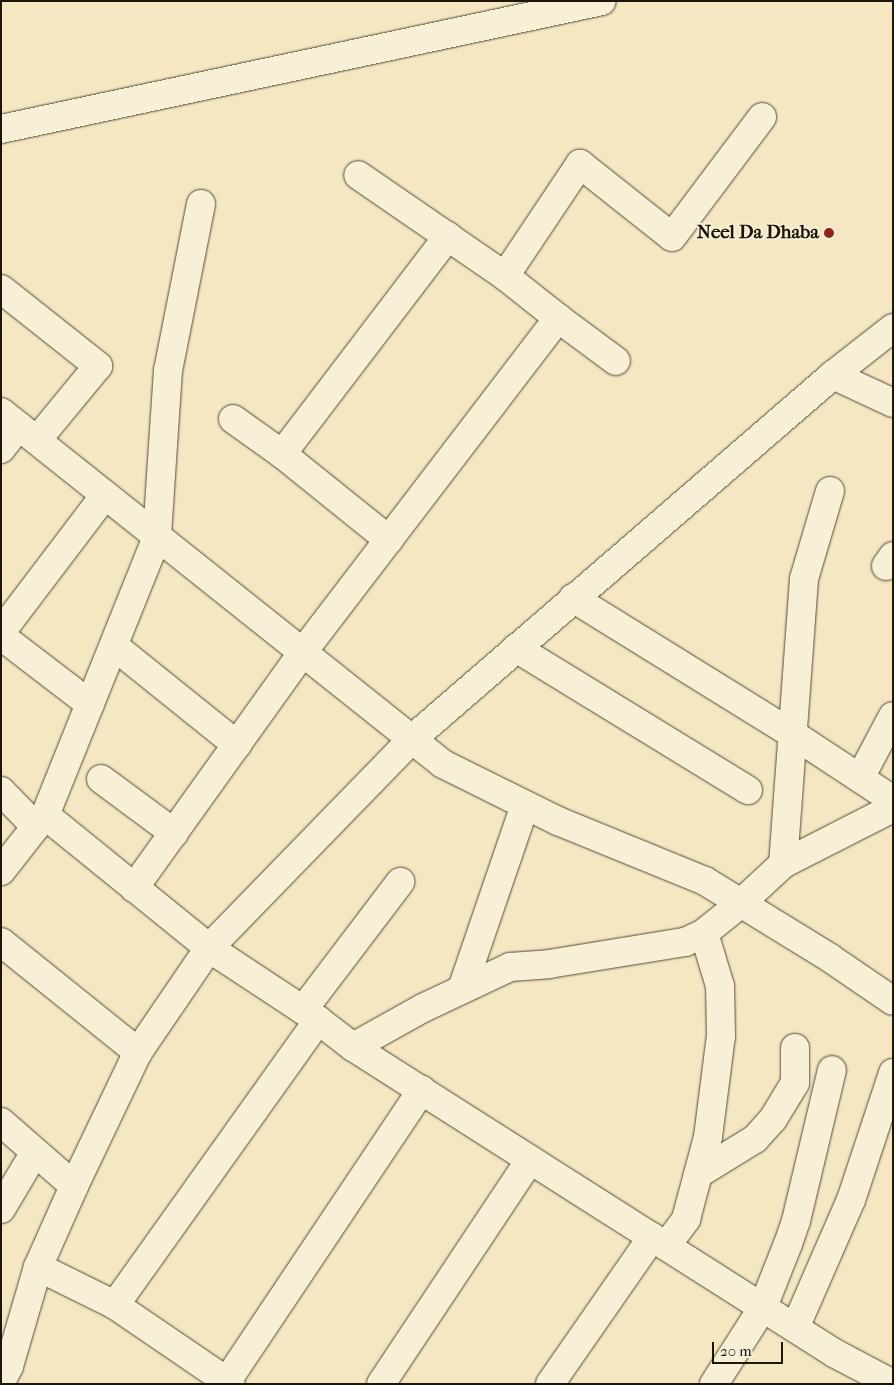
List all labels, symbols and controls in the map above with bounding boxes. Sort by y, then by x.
place label: Neel Da Dhaba [697,222,819,244]
marker: Neel Da Dhaba [823,227,835,239]
scale bar [714,1332,785,1364]
text: 20 m [720,1342,752,1360]

